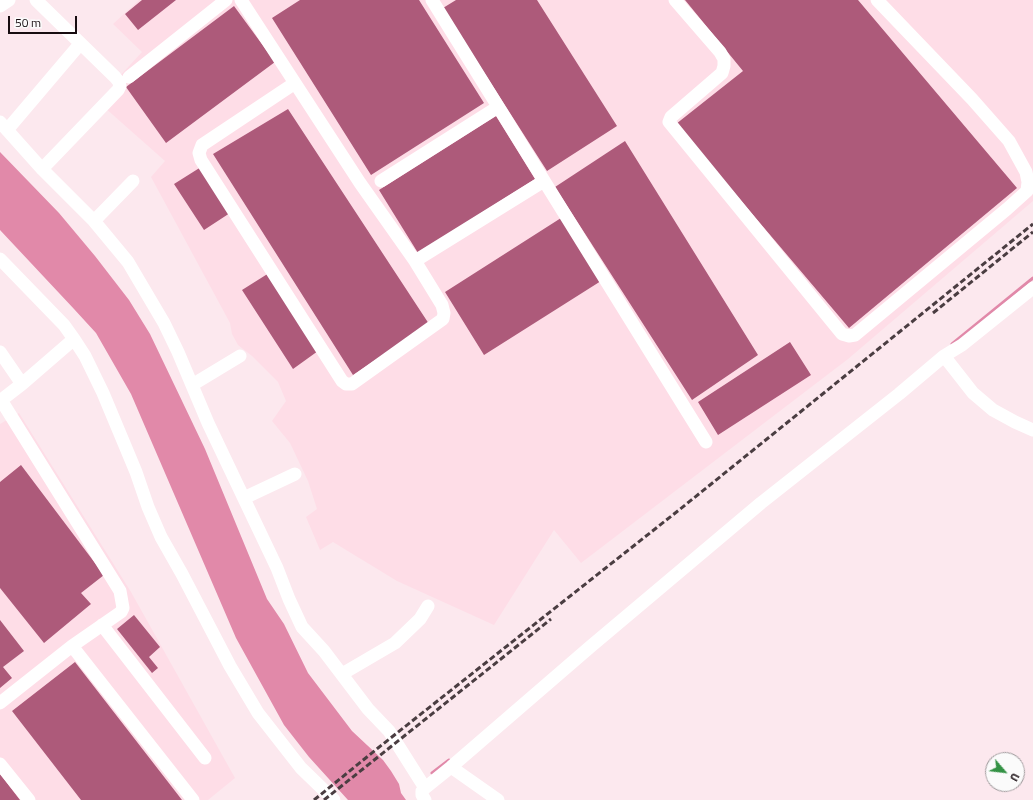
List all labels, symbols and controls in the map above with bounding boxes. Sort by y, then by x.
scale bar [10,8,79,34]
text: 50 m [15,13,41,32]
north arrow [985,752,1025,792]
text: U [1006,770,1023,784]

